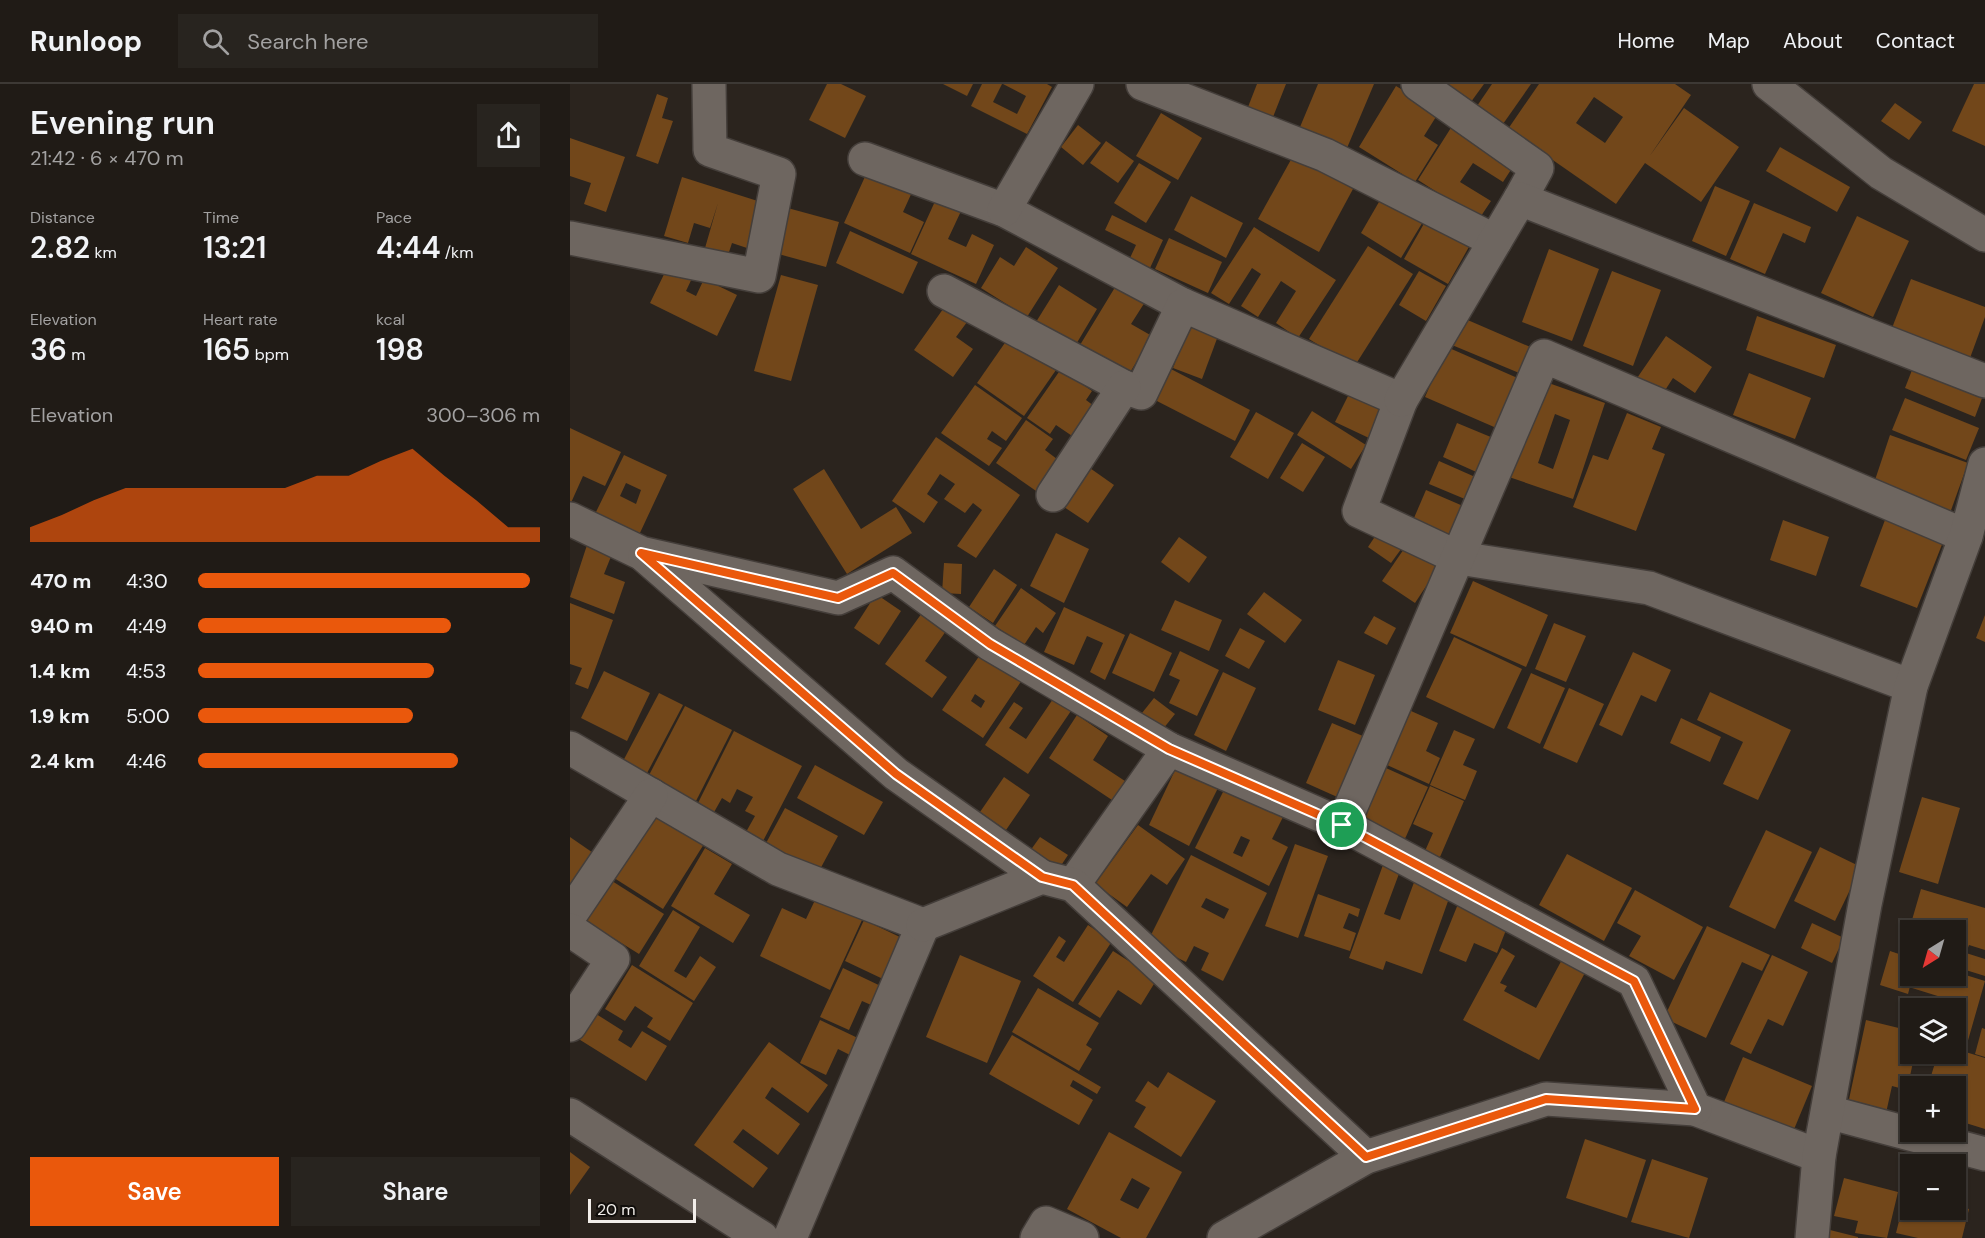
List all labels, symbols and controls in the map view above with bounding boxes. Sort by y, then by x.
search box [178,14,598,68]
text: Runloop [30,23,142,60]
icon: search [199,25,232,58]
text: Search here [247,27,369,56]
text: Home [1617,27,1675,55]
text: Map [1708,27,1750,55]
text: About [1783,27,1843,55]
text: Contact [1876,27,1955,55]
text: Evening run [30,101,215,144]
button: share [477,104,540,167]
text: 21:42 · 6 × 470 m [30,145,184,171]
text: Distance [30,207,95,228]
text: Time [203,207,239,228]
text: Pace [376,207,412,228]
text: 2.82 [30,228,90,267]
text: 13:21 [203,228,266,267]
text: 4:44 [376,228,441,267]
text: km [90,242,117,263]
text: /km [441,242,473,263]
text: Elevation [30,309,97,330]
text: Heart rate [203,309,278,330]
text: kcal [376,309,405,330]
text: 36 [30,330,67,369]
text: 165 [203,330,250,369]
text: 198 [376,330,424,369]
text: m [67,344,85,365]
text: bpm [250,344,289,365]
text: Elevation [30,402,113,428]
text: 300–306 m [426,402,540,428]
text: 470 m [30,568,91,594]
text: 4:30 [126,568,168,594]
text: 940 m [30,613,93,639]
text: 4:49 [126,613,167,639]
text: 1.4 km [30,658,90,684]
text: 4:53 [126,658,166,684]
text: 1.9 km [30,703,90,729]
text: 5:00 [126,703,170,729]
text: 2.4 km [30,748,95,774]
text: 4:46 [126,748,167,774]
pin [1316,799,1367,850]
icon: arrive [1325,808,1358,841]
north arrow [1900,920,1966,986]
map controls [1900,920,1966,1220]
button: layers [1900,998,1966,1064]
button: + [1900,1076,1966,1142]
button: − [1900,1154,1966,1220]
button: Save [30,1157,279,1226]
button: Share [291,1157,540,1226]
scale bar [588,1196,696,1224]
text: 20 m [597,1199,636,1220]

